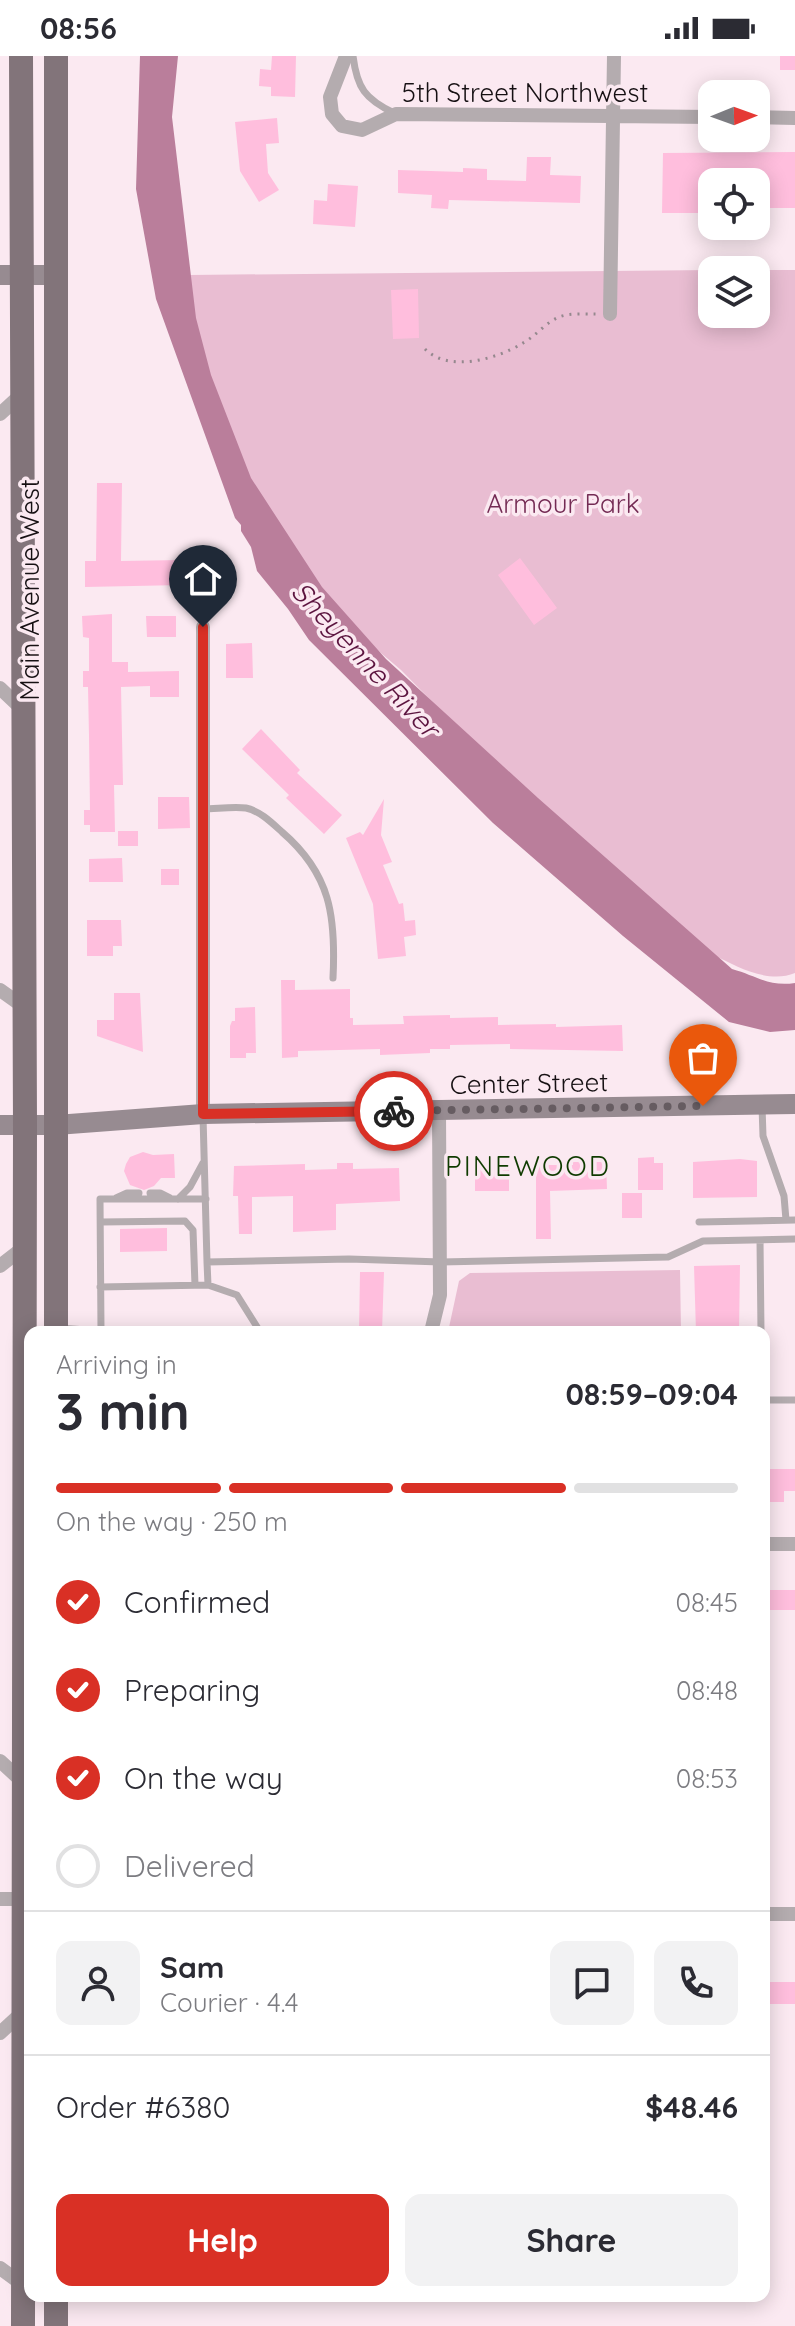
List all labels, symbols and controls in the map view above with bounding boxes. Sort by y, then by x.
text: 08:56 [40,9,117,47]
street label: 5th Street Northwest [402,76,648,109]
north arrow [698,80,770,152]
map controls [698,80,770,328]
button: locate [698,168,770,240]
button: layers [698,256,770,328]
street label: Main Avenue West [13,479,46,701]
park label: Armour Park [486,487,640,520]
pin [169,545,237,627]
icon: home [181,557,225,601]
water label: Sheyenne River [285,574,449,747]
pin [669,1024,737,1106]
icon: bag [681,1036,725,1080]
street label: Center Street [450,1065,608,1101]
courier [354,1071,434,1151]
icon: bike [372,1089,416,1133]
district label: PINEWOOD [445,1148,611,1183]
text: Arriving in [56,1348,177,1381]
text: 08:59–09:04 [565,1375,738,1413]
text: 3 min [56,1378,190,1443]
text: On the way · 250 m [56,1505,288,1538]
icon: check [56,1580,100,1624]
text: Confirmed [124,1583,270,1621]
text: 08:45 [676,1586,738,1619]
icon: check [56,1668,100,1712]
text: Preparing [124,1671,260,1709]
text: 08:48 [676,1674,738,1707]
icon: check [56,1756,100,1800]
text: On the way [124,1759,283,1797]
text: 08:53 [676,1762,738,1795]
text: Delivered [124,1847,255,1885]
button: person [56,1941,140,2025]
button: chat [550,1941,634,2025]
button: phone [654,1941,738,2025]
text: Sam [160,1948,224,1986]
text: Courier · 4.4 [160,1986,298,2019]
text: Order #6380 [56,2088,230,2126]
text: $48.46 [645,2088,738,2126]
button: Help [56,2194,389,2286]
button: Share [405,2194,738,2286]

